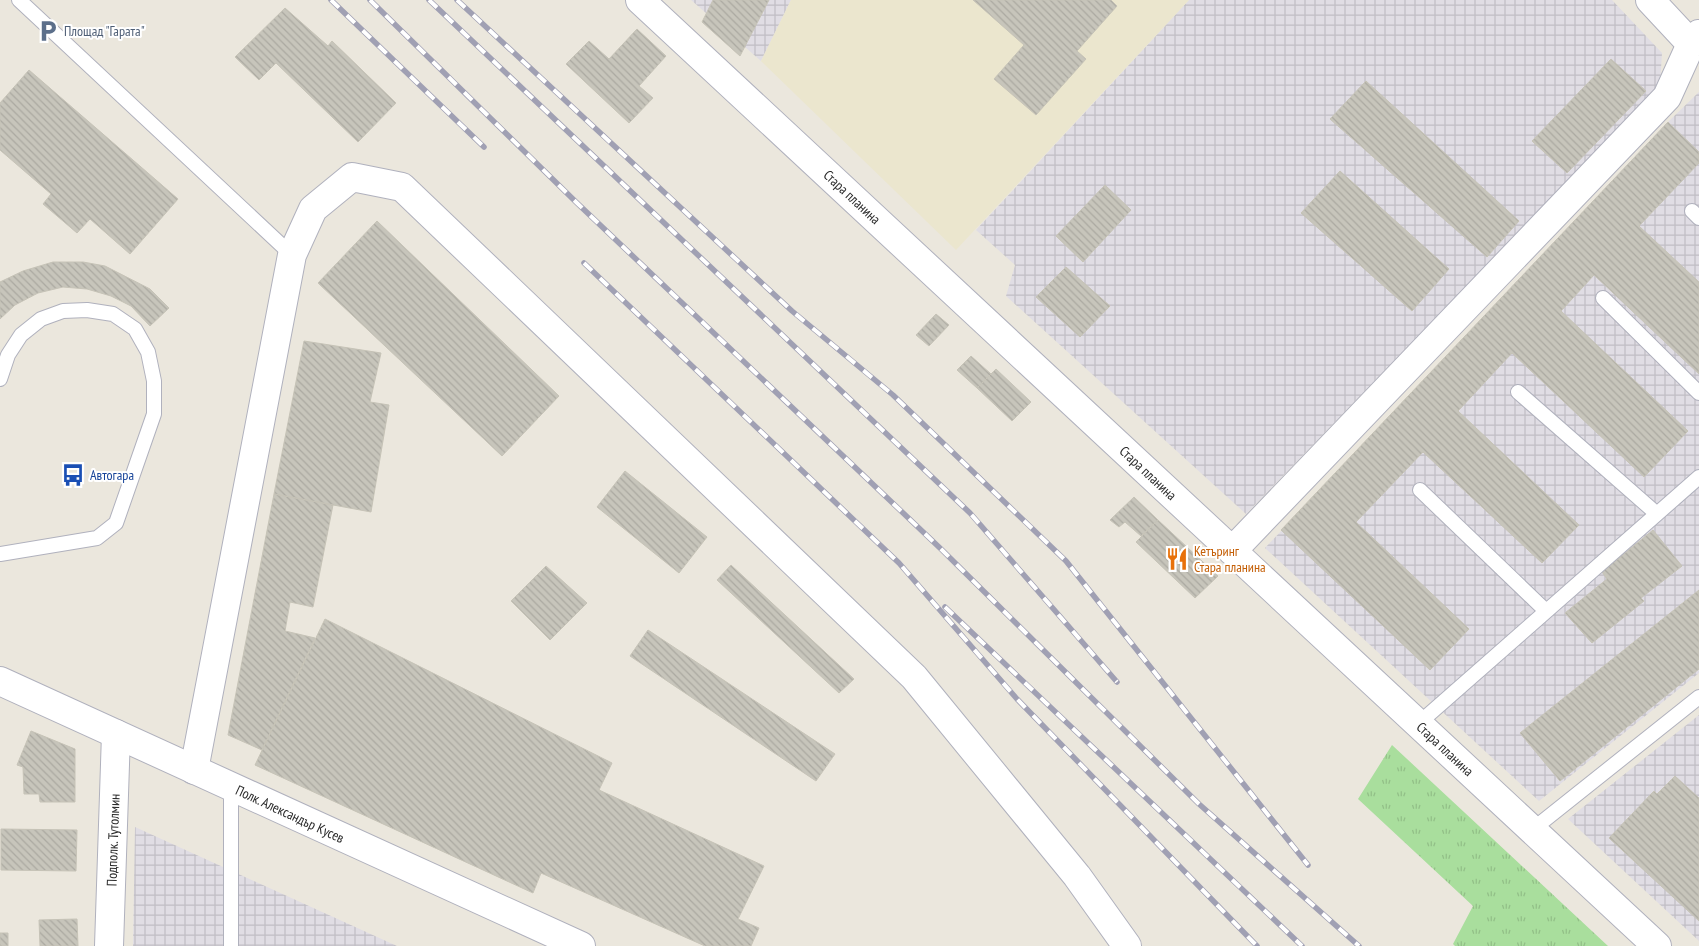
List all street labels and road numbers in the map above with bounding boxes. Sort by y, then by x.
street label: Стара планина [820,166,884,228]
street label: Стара планина [1116,442,1180,504]
street label: Стара планина [1413,718,1477,780]
street label: Полк. Александър Кусев [233,781,347,847]
street label: Подполк. Тутолмин [102,793,124,887]

